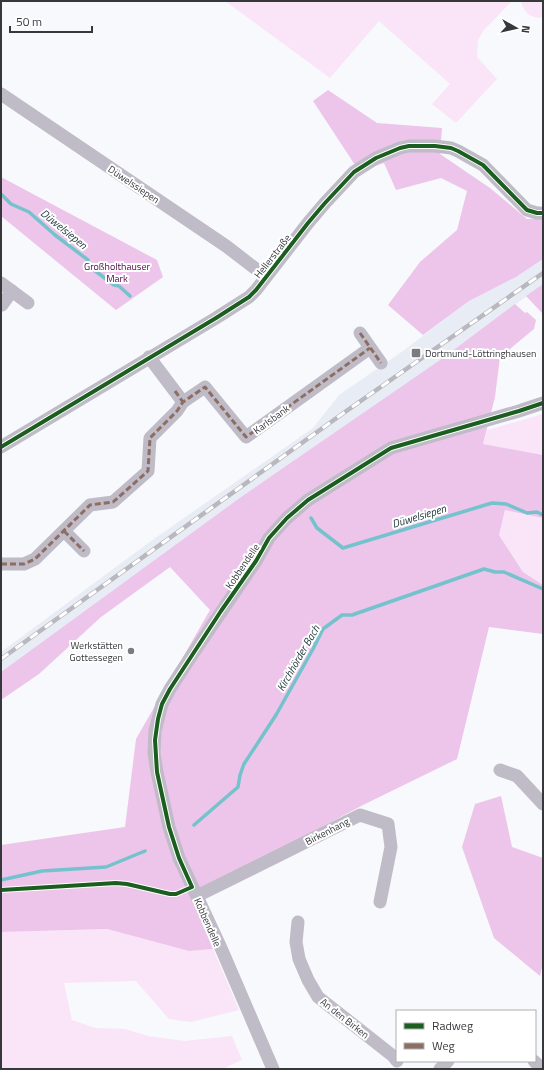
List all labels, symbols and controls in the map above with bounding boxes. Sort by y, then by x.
scale bar [10,8,92,34]
north arrow [496,8,536,48]
text: 50 m [16,12,42,31]
text: N [517,25,534,34]
street label: Düwelssiepen [105,162,162,207]
water label: Düwelsiepen [37,205,91,253]
street label: Hellerstraße [250,231,294,282]
park label: Großholthauser Mark [84,259,150,286]
place label: Dortmund-Löttringhausen [425,346,536,361]
marker: Dortmund-Löttringhausen [410,347,422,359]
street label: Karlsbank [250,401,293,438]
water label: Düwelsiepen [390,500,448,532]
street label: Kobbendelle [222,541,263,592]
water label: Kirchhörder Bach [273,622,324,694]
place label: Werkstätten Gottessegen [70,638,123,665]
marker: Werkstätten Gottessegen [126,646,136,656]
street label: Birkenhang [303,814,352,849]
street label: Kobbendelle [190,896,225,949]
street label: An den Birken [317,995,372,1042]
legend [396,1010,536,1062]
text: Radweg [432,1016,473,1035]
text: Weg [432,1036,455,1055]

